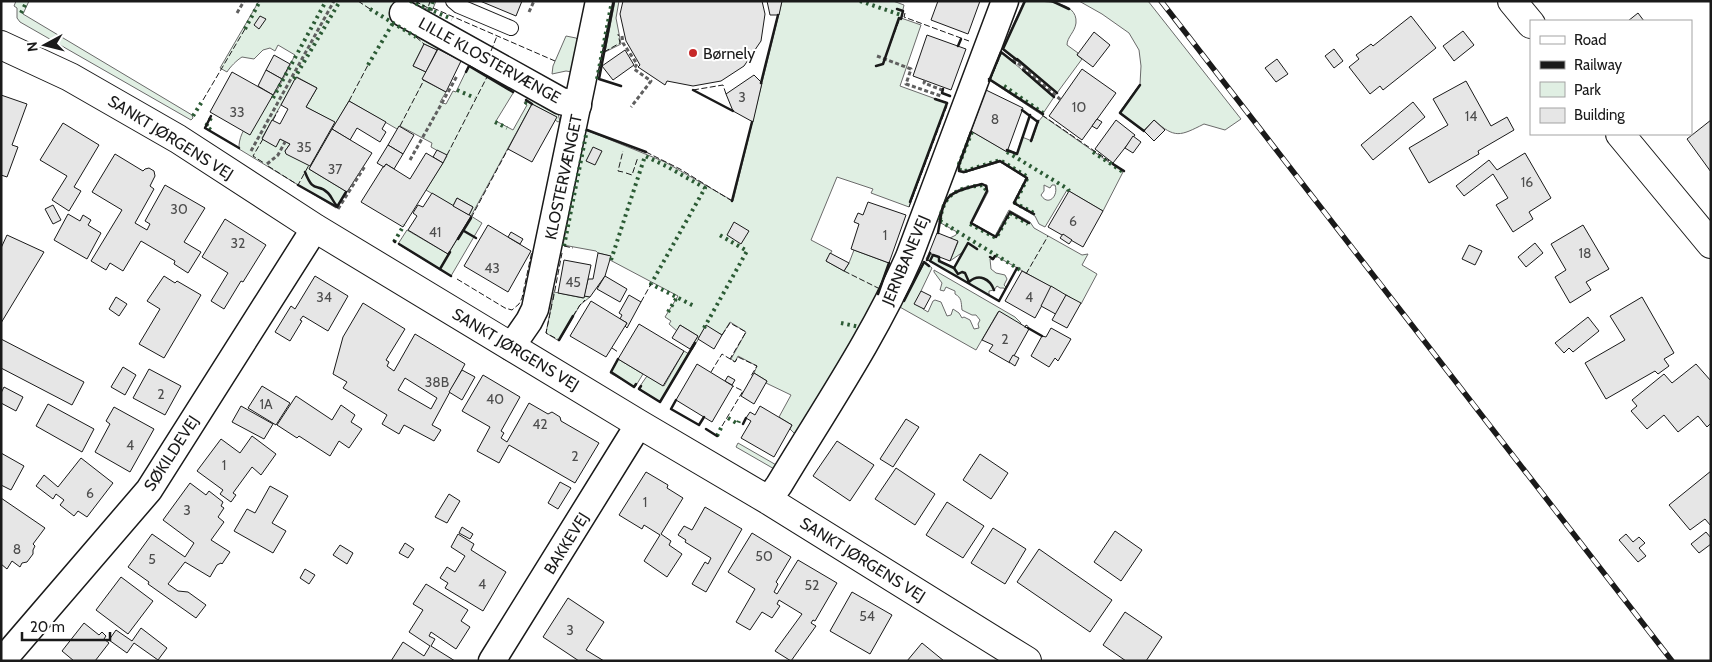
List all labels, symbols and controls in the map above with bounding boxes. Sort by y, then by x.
street label: LILLE KLOSTERVÆNGE [415,13,564,107]
north arrow [20,20,70,70]
legend [1530,20,1692,135]
text: Road [1574,31,1607,49]
text: N [23,41,42,53]
place label: Børnely [703,44,755,63]
marker: Børnely [687,47,699,59]
text: Railway [1574,56,1623,74]
text: Park [1574,81,1601,99]
house number: 3 [738,88,746,106]
street label: SANKT JØRGENS VEJ [105,91,237,184]
house number: 10 [1072,98,1086,116]
house number: 33 [229,103,245,121]
text: Building [1574,106,1625,124]
house number: 14 [1465,107,1477,125]
house number: 8 [991,110,999,128]
street label: KLOSTERVÆNGET [541,112,586,241]
house number: 35 [296,138,312,156]
house number: 37 [328,160,342,178]
house number: 16 [1521,173,1533,191]
house number: 30 [170,200,188,218]
street label: JERNBANEVEJ [878,212,933,309]
house number: 6 [1069,212,1077,230]
house number: 41 [429,223,441,241]
house number: 1 [883,226,887,244]
house number: 32 [231,234,245,252]
house number: 18 [1578,244,1592,262]
house number: 43 [484,259,500,277]
house number: 45 [565,273,581,291]
house number: 34 [316,288,332,306]
house number: 4 [1025,288,1033,306]
street label: SANKT JØRGENS VEJ [449,304,582,395]
house number: 2 [1001,330,1009,348]
house number: 38B [425,373,449,391]
house number: 2 [157,385,165,403]
house number: 40 [486,390,504,408]
house number: 1A [259,395,273,413]
street label: SØKILDEVEJ [140,412,203,495]
house number: 42 [532,415,548,433]
house number: 4 [126,436,134,454]
house number: 2 [571,447,579,465]
house number: 1 [222,456,226,474]
house number: 6 [86,484,94,502]
house number: 1 [643,493,647,511]
house number: 3 [183,501,191,519]
street label: BAKKEVEJ [540,509,593,578]
street label: SANKT JØRGENS VEJ [797,513,929,606]
house number: 8 [13,540,21,558]
house number: 50 [755,547,773,565]
house number: 5 [148,550,156,568]
house number: 4 [478,575,486,593]
house number: 52 [805,576,819,594]
house number: 54 [859,607,875,625]
scale bar [22,610,110,642]
text: 20 m [30,618,65,636]
house number: 3 [566,621,574,639]

